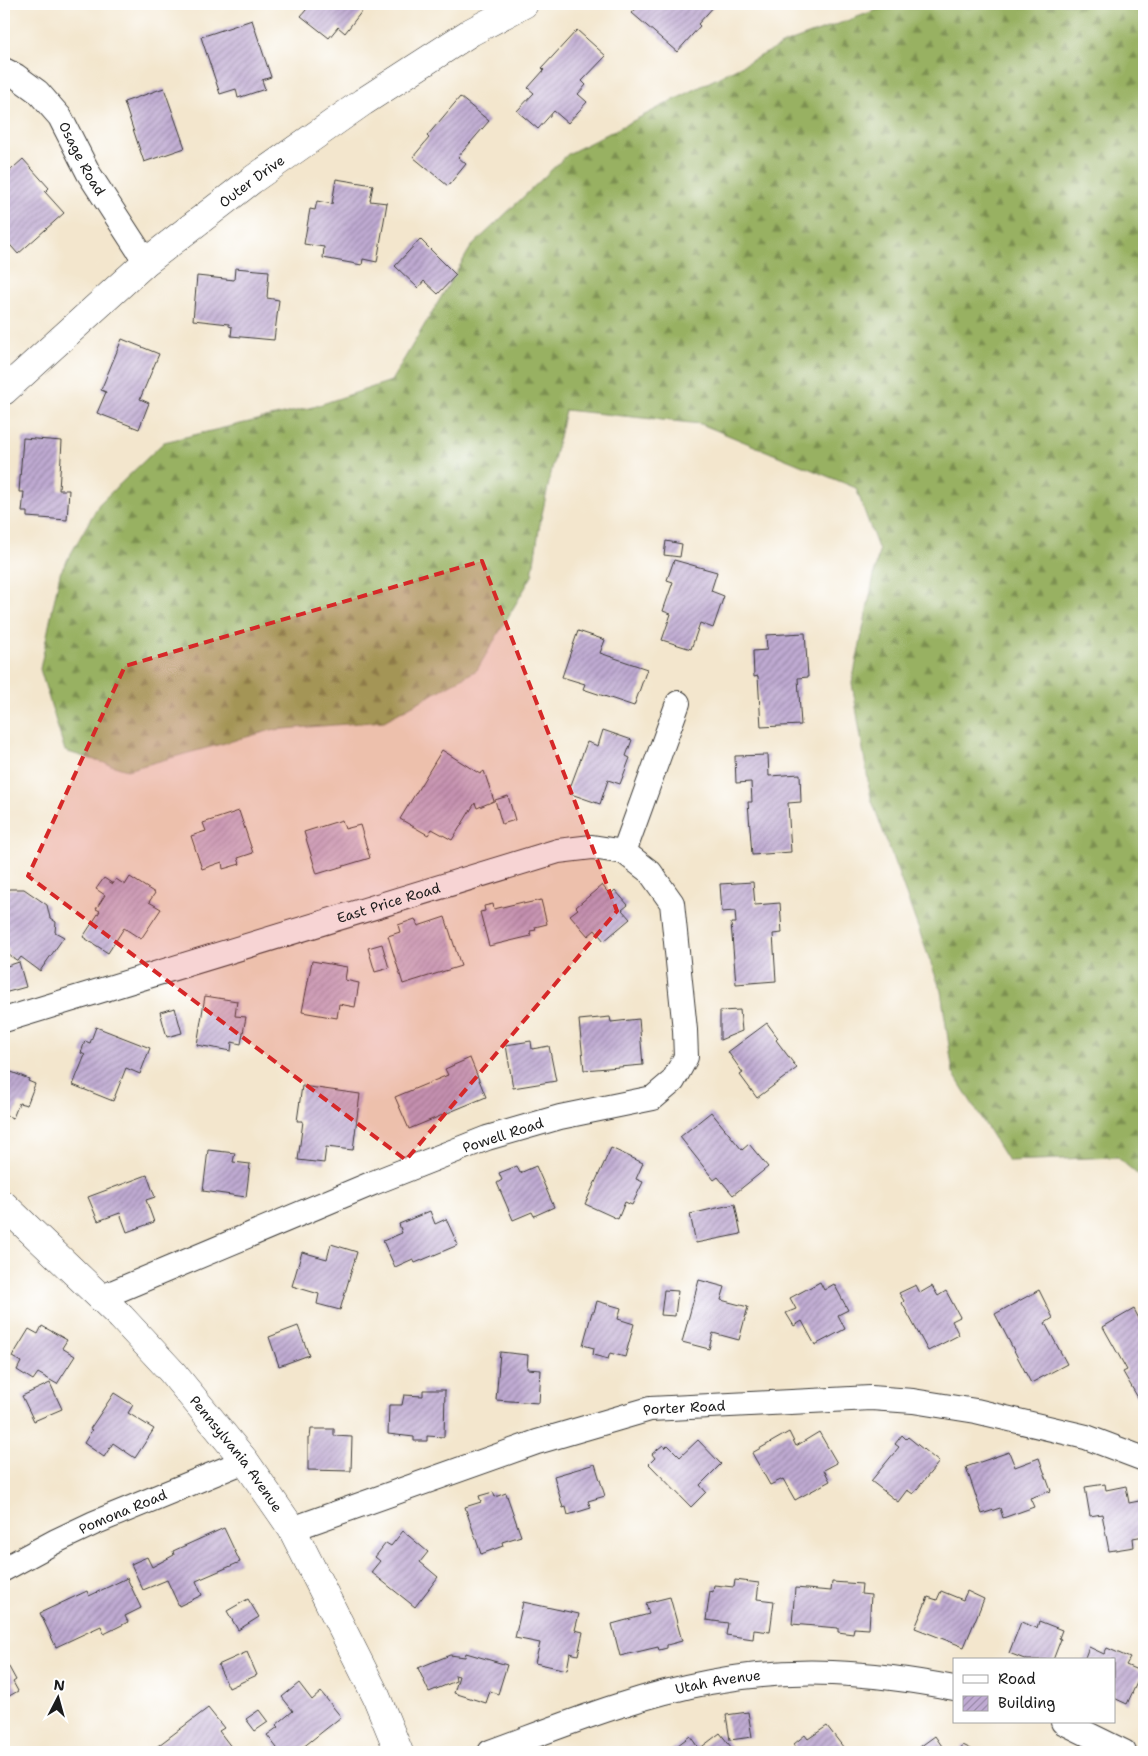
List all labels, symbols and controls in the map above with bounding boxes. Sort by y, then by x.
street label: Osage Road [55,118,110,199]
street label: Outer Drive [215,151,288,211]
street label: East Price Road [335,878,443,927]
street label: Powell Road [460,1113,546,1157]
street label: Pennsylvania Avenue [186,1392,287,1515]
street label: Porter Road [641,1396,726,1420]
street label: Pomona Road [76,1485,169,1538]
legend [953,1658,1116,1724]
street label: Utah Avenue [673,1666,762,1698]
text: Road [998,1669,1036,1689]
north arrow [32,1674,82,1724]
text: N [53,1676,66,1695]
text: Building [998,1693,1055,1713]

